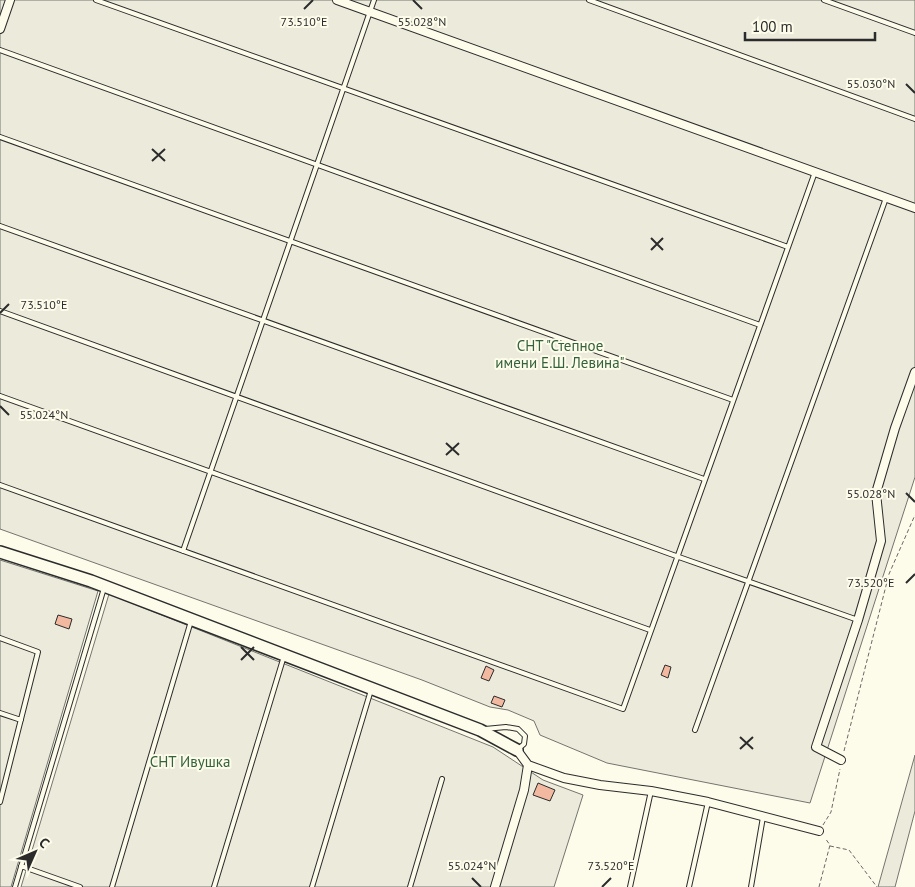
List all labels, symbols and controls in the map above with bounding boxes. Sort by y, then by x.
scale bar [745,10,875,42]
text: 73.510°E [281,14,327,29]
text: 55.028°N [398,14,446,29]
text: 100 m [752,17,793,36]
text: 55.030°N [847,76,895,91]
text: 73.510°E [21,297,67,312]
park label: СНТ "Степное имени Е.Ш. Левина" [495,336,625,372]
text: 55.024°N [20,407,68,422]
text: 55.028°N [847,486,895,501]
text: 73.520°E [848,575,894,590]
park label: СНТ Ивушка [150,752,230,771]
north arrow [10,827,60,877]
text: С [35,834,53,852]
text: 55.024°N [448,858,496,873]
text: 73.520°E [588,858,634,873]

